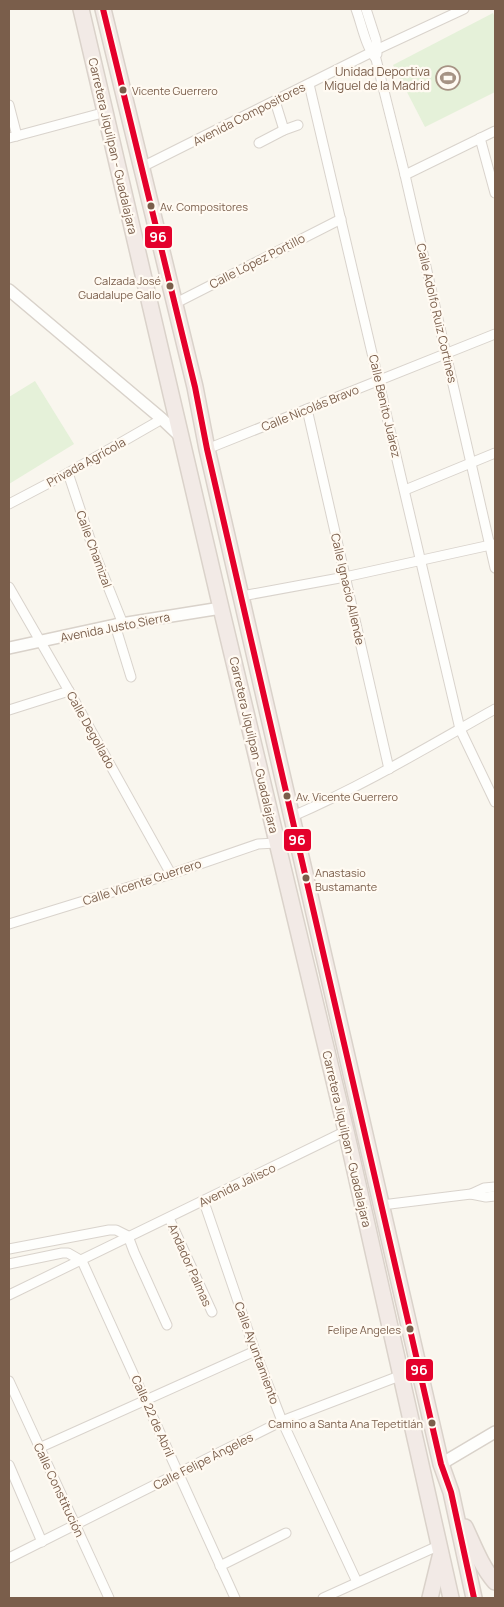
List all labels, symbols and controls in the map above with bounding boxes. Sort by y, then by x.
street label: Carretera Jiquilpan - Guadalajara [84,56,142,236]
place label: Unidad Deportiva Miguel de la Madrid [324,63,430,94]
sports icon: Unidad Deportiva Miguel de la Madrid [435,65,461,91]
street label: Avenida Compositores [190,78,308,150]
place label: Vicente Guerrero [132,83,218,98]
marker: Vicente Guerrero [118,85,128,95]
place label: Av. Compositores [160,199,248,214]
marker: Av. Compositores [146,201,156,211]
line badge: 96 [144,225,173,249]
text: 96 [149,227,167,246]
street label: Calle López Portillo [206,230,308,292]
street label: Calle Adolfo Ruiz Cortines [413,242,461,384]
place label: Calzada José Guadalupe Gallo [78,273,162,302]
marker: Calzada José Guadalupe Gallo [165,281,175,291]
street label: Calle Benito Juárez [365,353,405,459]
street label: Calle Nicolás Bravo [259,381,361,435]
street label: Privada Agrícola [43,433,129,491]
street label: Calle Chamizal [72,508,116,590]
street label: Calle Ignacio Allende [327,532,369,646]
street label: Avenida Justo Sierra [59,608,171,646]
street label: Carretera Jiquilpan - Guadalajara [225,655,283,835]
street label: Calle Degollado [63,688,119,772]
place label: Av. Vicente Guerrero [296,789,399,804]
marker: Av. Vicente Guerrero [282,791,292,801]
line badge: 96 [283,828,312,852]
text: 96 [288,830,306,849]
street label: Calle Vicente Guerrero [80,855,204,909]
place label: Anastasio Bustamante [315,865,378,894]
marker: Anastasio Bustamante [301,873,311,883]
street label: Carretera Jiquilpan - Guadalajara [318,1049,376,1229]
street label: Avenida Jalisco [196,1159,278,1211]
street label: Andador Palmas [164,1221,216,1309]
street label: Calle Ayuntamiento [231,1299,283,1407]
place label: Felipe Angeles [328,1322,401,1337]
marker: Felipe Angeles [405,1324,415,1334]
line badge: 96 [405,1358,434,1382]
text: 96 [410,1360,428,1379]
street label: Calle 22 de Abril [127,1373,179,1459]
place label: Camino a Santa Ana Tepetitlán [268,1416,423,1431]
marker: Camino a Santa Ana Tepetitlán [427,1418,437,1428]
street label: Calle Felipe Ángeles [150,1428,256,1494]
street label: Calle Constitución [30,1440,88,1540]

